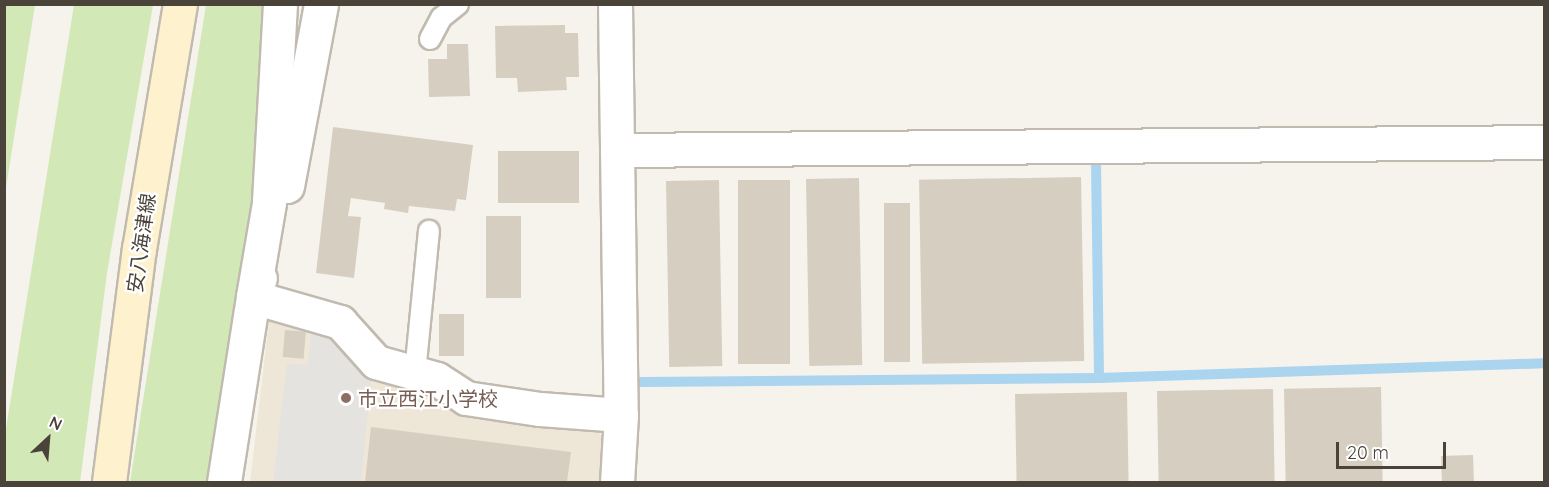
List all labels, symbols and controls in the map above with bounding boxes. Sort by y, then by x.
street label: 安八海津線 [122,192,160,294]
place label: 市立西江小学校 [358,386,498,410]
marker: 市立西江小学校 [339,391,353,405]
north arrow [18,409,78,469]
text: N [46,411,66,434]
scale bar [1339,430,1448,468]
text: 20 m [1347,441,1389,464]

